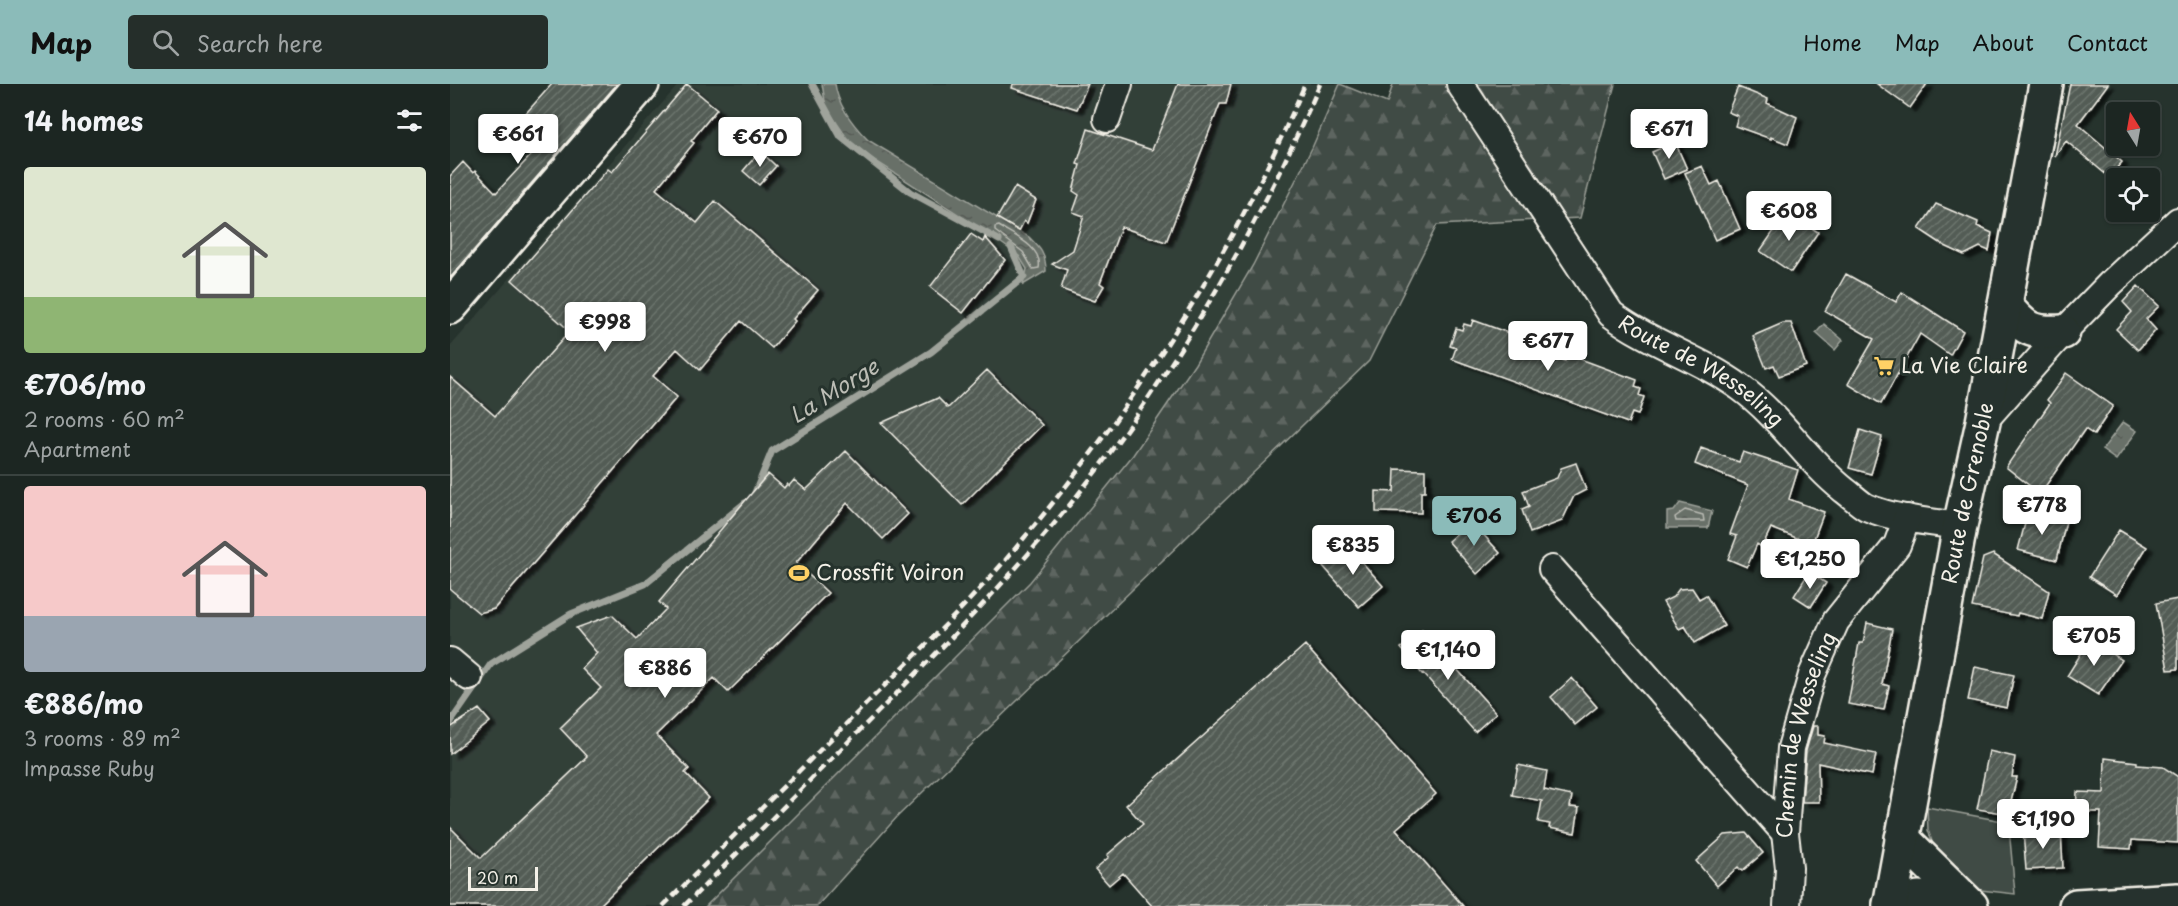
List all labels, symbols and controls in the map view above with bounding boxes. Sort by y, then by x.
search box [128,15,548,69]
text: Map [30,21,92,64]
icon: search [149,26,182,59]
text: Search here [197,26,323,59]
text: Home [1803,26,1862,58]
text: Map [1895,26,1940,58]
text: About [1973,26,2034,58]
text: Contact [2067,26,2148,58]
text: 14 homes [24,101,143,140]
north arrow [2106,102,2160,156]
map controls [2106,102,2160,222]
icon: filters [393,104,426,137]
pin: €671 [1633,109,1705,160]
text: €671 [1645,113,1693,143]
pin: €661 [482,114,554,165]
pin: €670 [724,117,796,168]
text: €661 [492,118,544,148]
text: €670 [732,121,788,151]
button: locate [2106,168,2160,222]
pin: €608 [1753,191,1825,242]
text: €608 [1760,195,1818,225]
icon: home [171,206,279,314]
pin: €998 [569,302,641,353]
street label: Route de Wesseling [1613,305,1793,433]
text: €998 [579,306,631,336]
pin: €677 [1512,321,1584,372]
text: €677 [1522,325,1574,355]
place label: La Vie Claire [1901,348,2028,380]
water label: La Morge [782,349,885,430]
supermarket icon: La Vie Claire [1872,354,1896,378]
text: €706/mo [24,365,146,404]
street label: Route de Grenoble [1932,400,2000,586]
text: 2 rooms · 60 m² [24,404,185,434]
text: Apartment [24,434,131,464]
pin: €778 [2006,485,2078,536]
text: €778 [2017,489,2067,519]
pin: €706 [1438,496,1510,547]
text: €706 [1446,500,1502,530]
icon: home [171,525,279,633]
pin: €835 [1317,525,1389,576]
text: €835 [1326,529,1380,559]
pin: €1,250 [1761,539,1859,590]
text: €1,250 [1774,543,1846,573]
place label: Crossfit Voiron [816,555,964,587]
sports icon: Crossfit Voiron [787,561,811,585]
pin: €705 [2058,616,2130,667]
text: €705 [2067,620,2121,650]
street label: Chemin de Wesseling [1767,626,1843,839]
pin: €1,140 [1399,630,1497,681]
text: €1,140 [1415,634,1481,664]
pin: €886 [629,648,701,699]
text: €886 [638,652,692,682]
text: €886/mo [24,684,143,723]
text: 3 rooms · 89 m² [24,723,181,753]
text: Impasse Ruby [24,753,155,783]
pin: €1,190 [1994,799,2092,850]
text: €1,190 [2011,803,2075,833]
scale bar [468,864,538,892]
text: 20 m [477,865,518,889]

